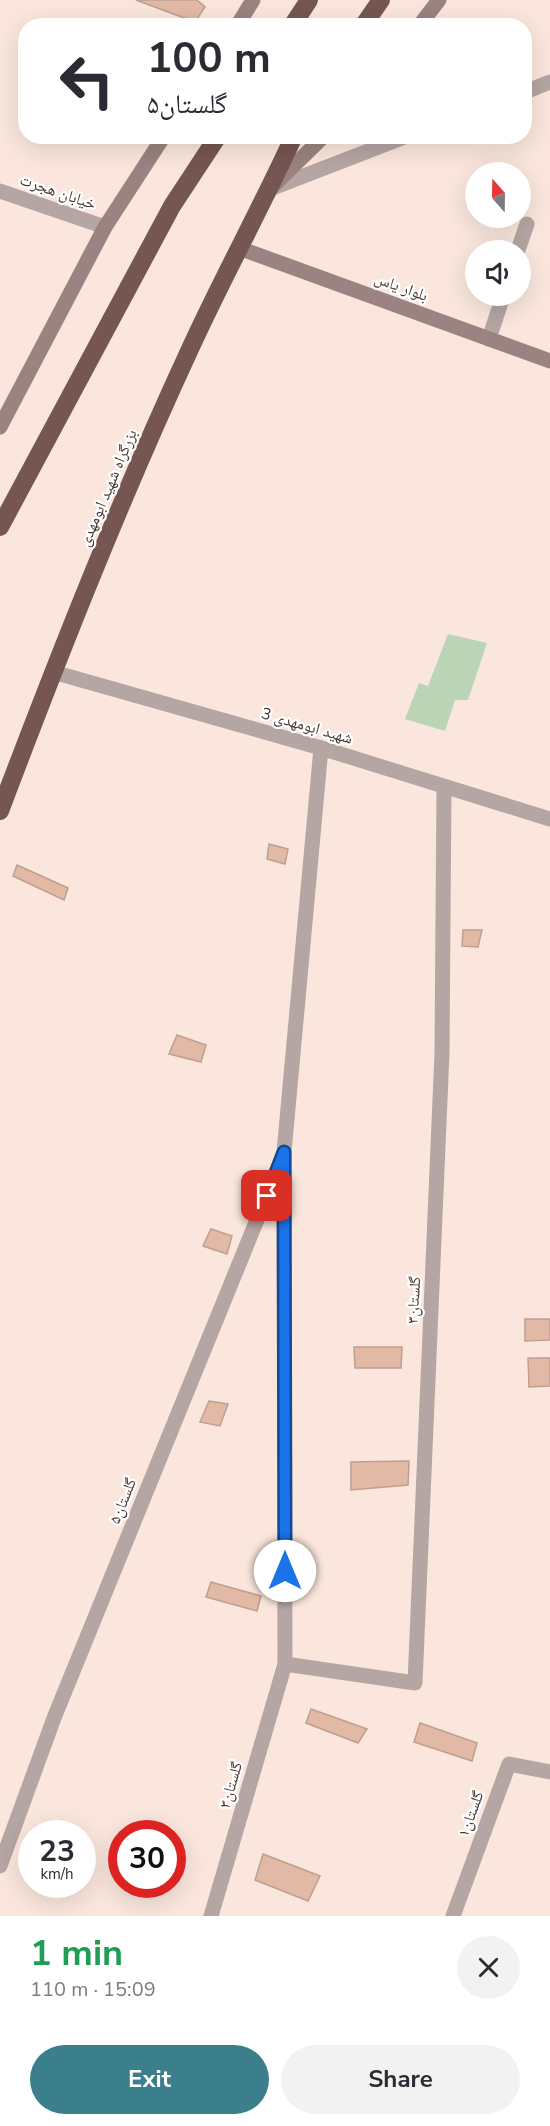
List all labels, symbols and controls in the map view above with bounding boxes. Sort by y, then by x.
text: 100 m [147,30,271,87]
icon: left [48,42,126,120]
text: گلستان۵ [147,86,227,123]
north arrow [465,162,531,228]
map controls [465,162,531,306]
street label: خیابان هجرت [17,169,99,215]
button: sound [465,240,531,306]
street label: بلوار یاس [371,267,431,307]
street label: بزرگراه شهید ابومهدی [73,426,143,550]
street label: شهید ابومهدی 3 [259,702,355,750]
pin [241,1170,292,1221]
icon: arrive [250,1179,283,1212]
street label: گلستان۳ [402,1275,426,1324]
street label: گلستان۵ [104,1475,142,1527]
position arrow [253,1539,317,1603]
street label: گلستان۳ [214,1759,248,1811]
street label: گلستان۱ [453,1788,490,1840]
speed limit sign: 30 [108,1820,186,1898]
text: 23 [39,1831,75,1872]
text: km/h [40,1864,74,1884]
text: 1 min [30,1929,123,1978]
button: close [457,1936,520,1999]
text: 110 m · 15:09 [30,1976,156,2003]
button: Exit [30,2045,269,2114]
button: Share [281,2045,520,2114]

